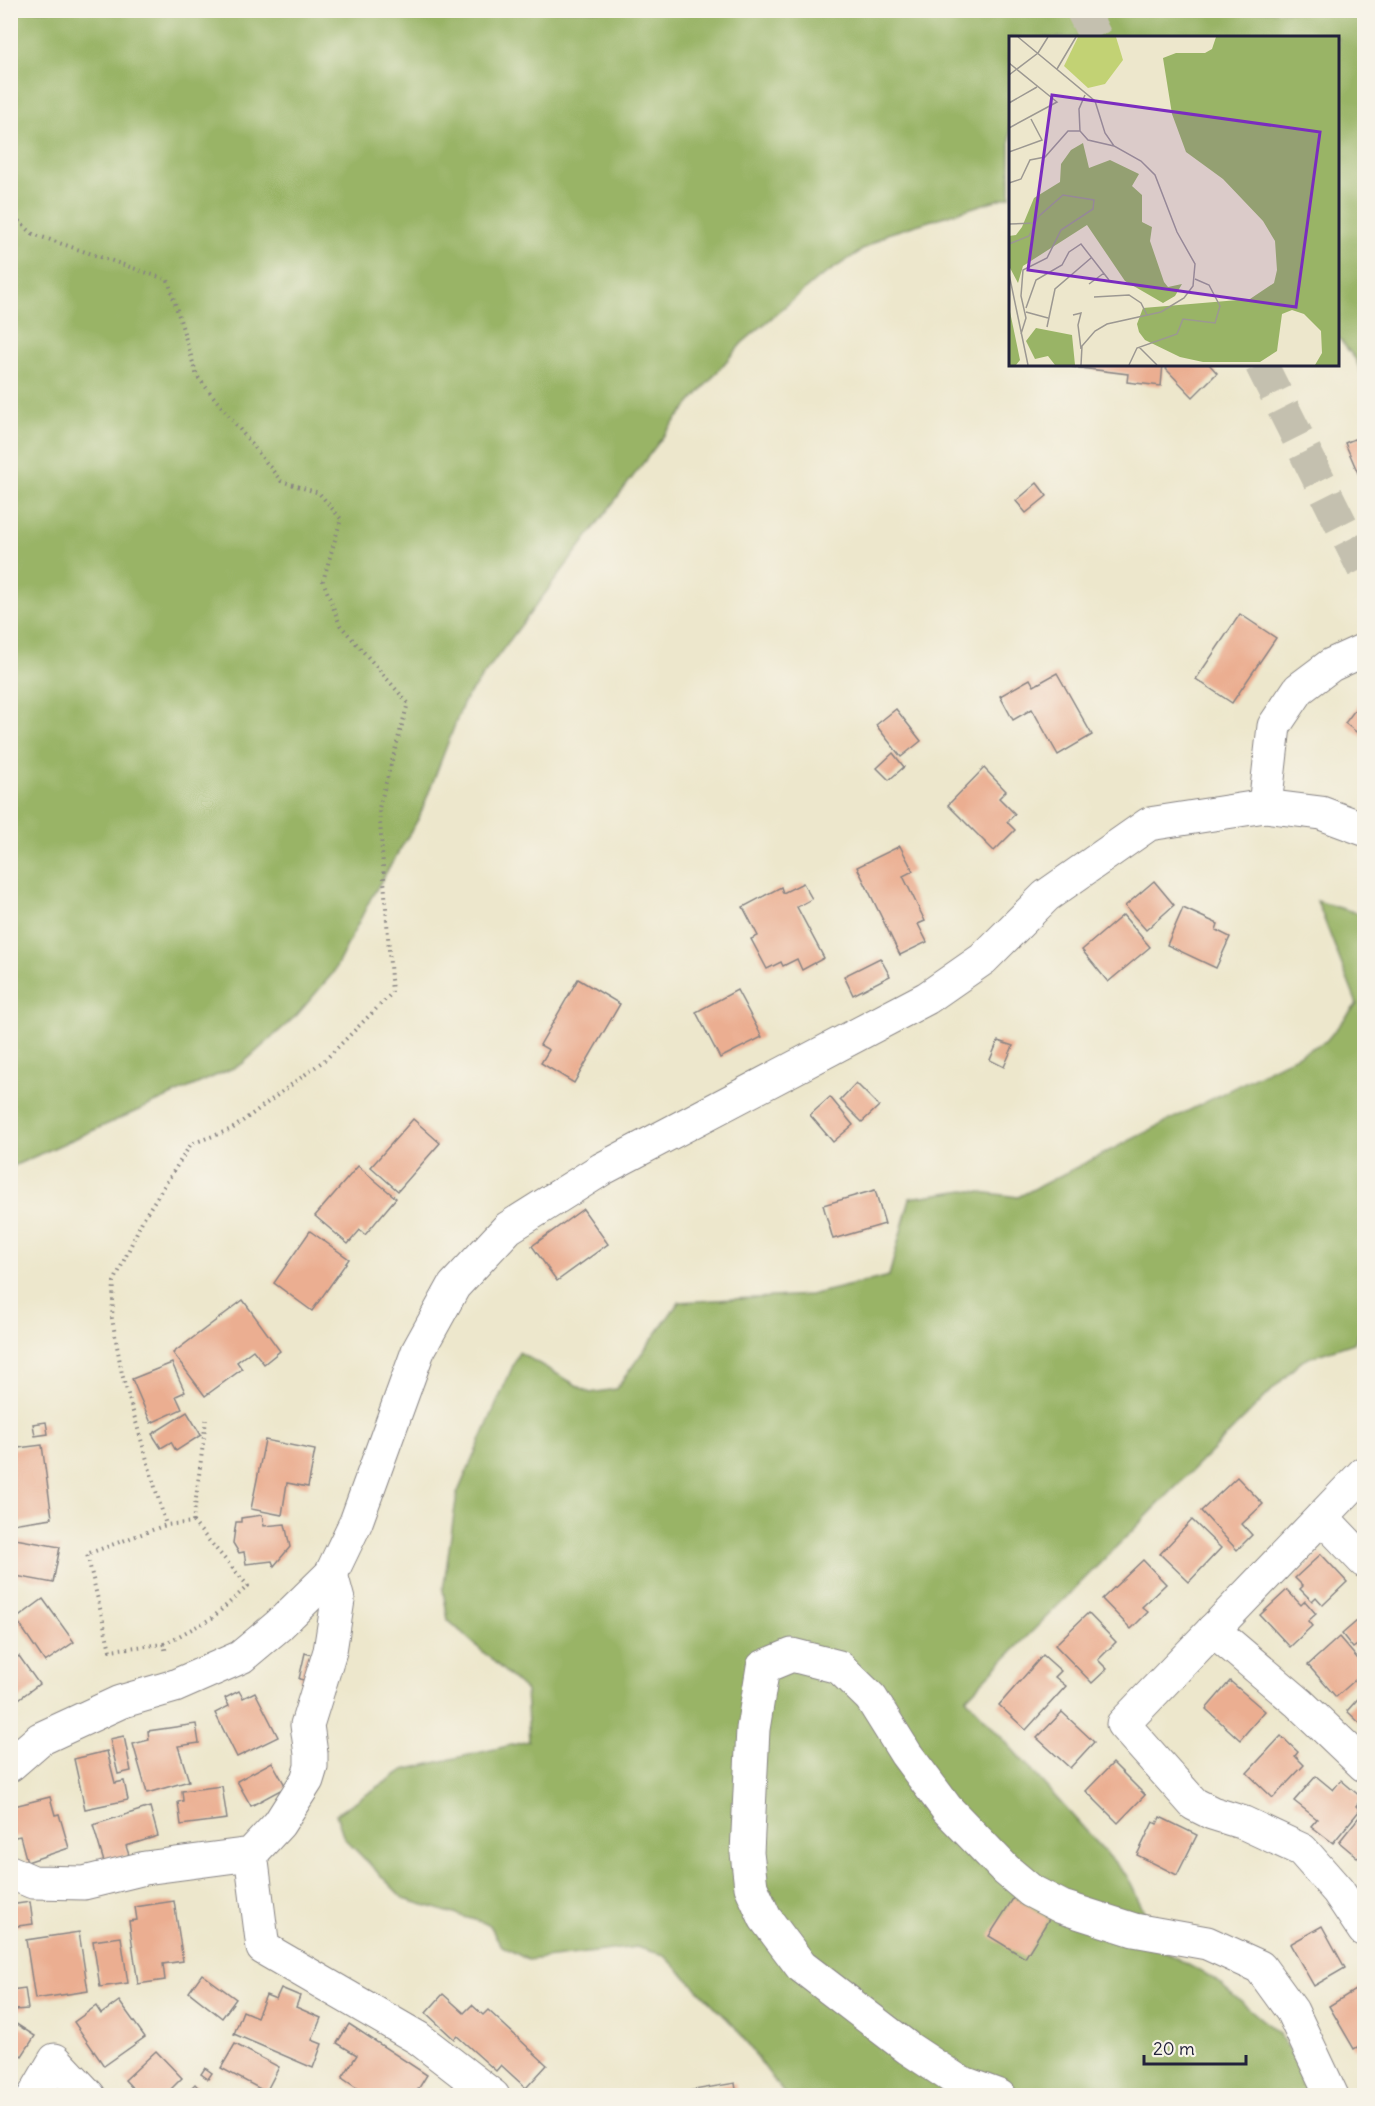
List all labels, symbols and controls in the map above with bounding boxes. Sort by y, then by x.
inset map [1009,36,1339,366]
scale bar [1144,2028,1246,2066]
text: 20 m [1153,2037,1195,2060]

